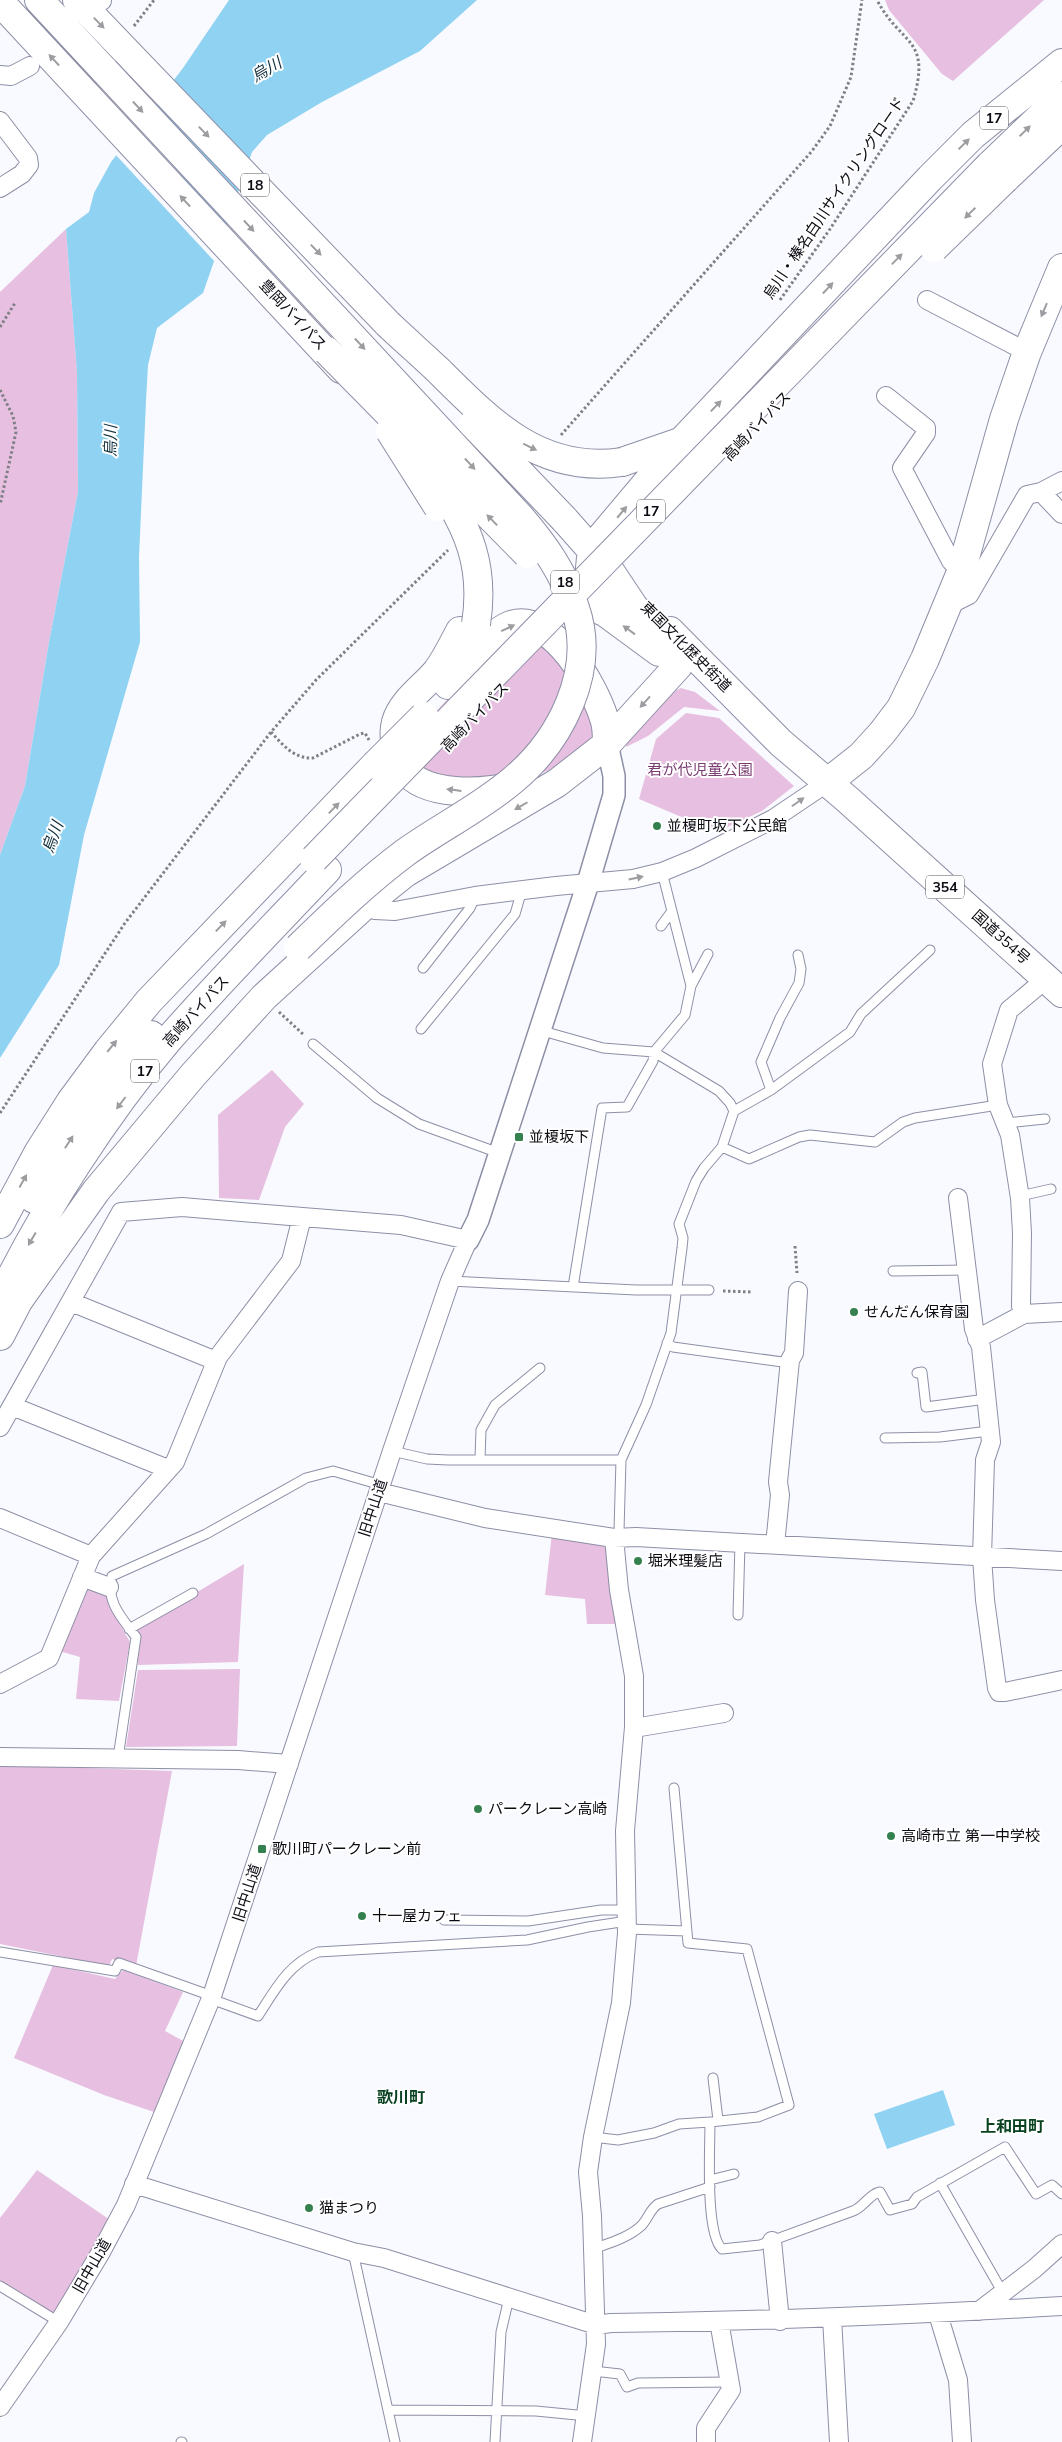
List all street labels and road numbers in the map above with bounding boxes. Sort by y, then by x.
street label: 烏川・榛名白川サイクリングロード [759,93,908,302]
road number: 17 [980,106,1008,130]
road number: 18 [241,174,269,196]
street label: 豊岡バイパス [256,275,331,354]
street label: 高崎バイパス [719,387,795,465]
road number: 17 [637,500,665,522]
road number: 18 [551,570,579,594]
street label: 東国文化歴史街道 [637,597,736,696]
street label: 高崎バイパス [437,678,513,756]
road number: 354 [926,876,964,899]
street label: 国道354号 [968,905,1034,968]
street label: 高崎バイパス [159,971,233,1050]
road number: 17 [131,1060,159,1082]
street label: 旧中山道 [354,1476,391,1539]
street label: 旧中山道 [228,1861,265,1924]
street label: 旧中山道 [68,2235,115,2296]

